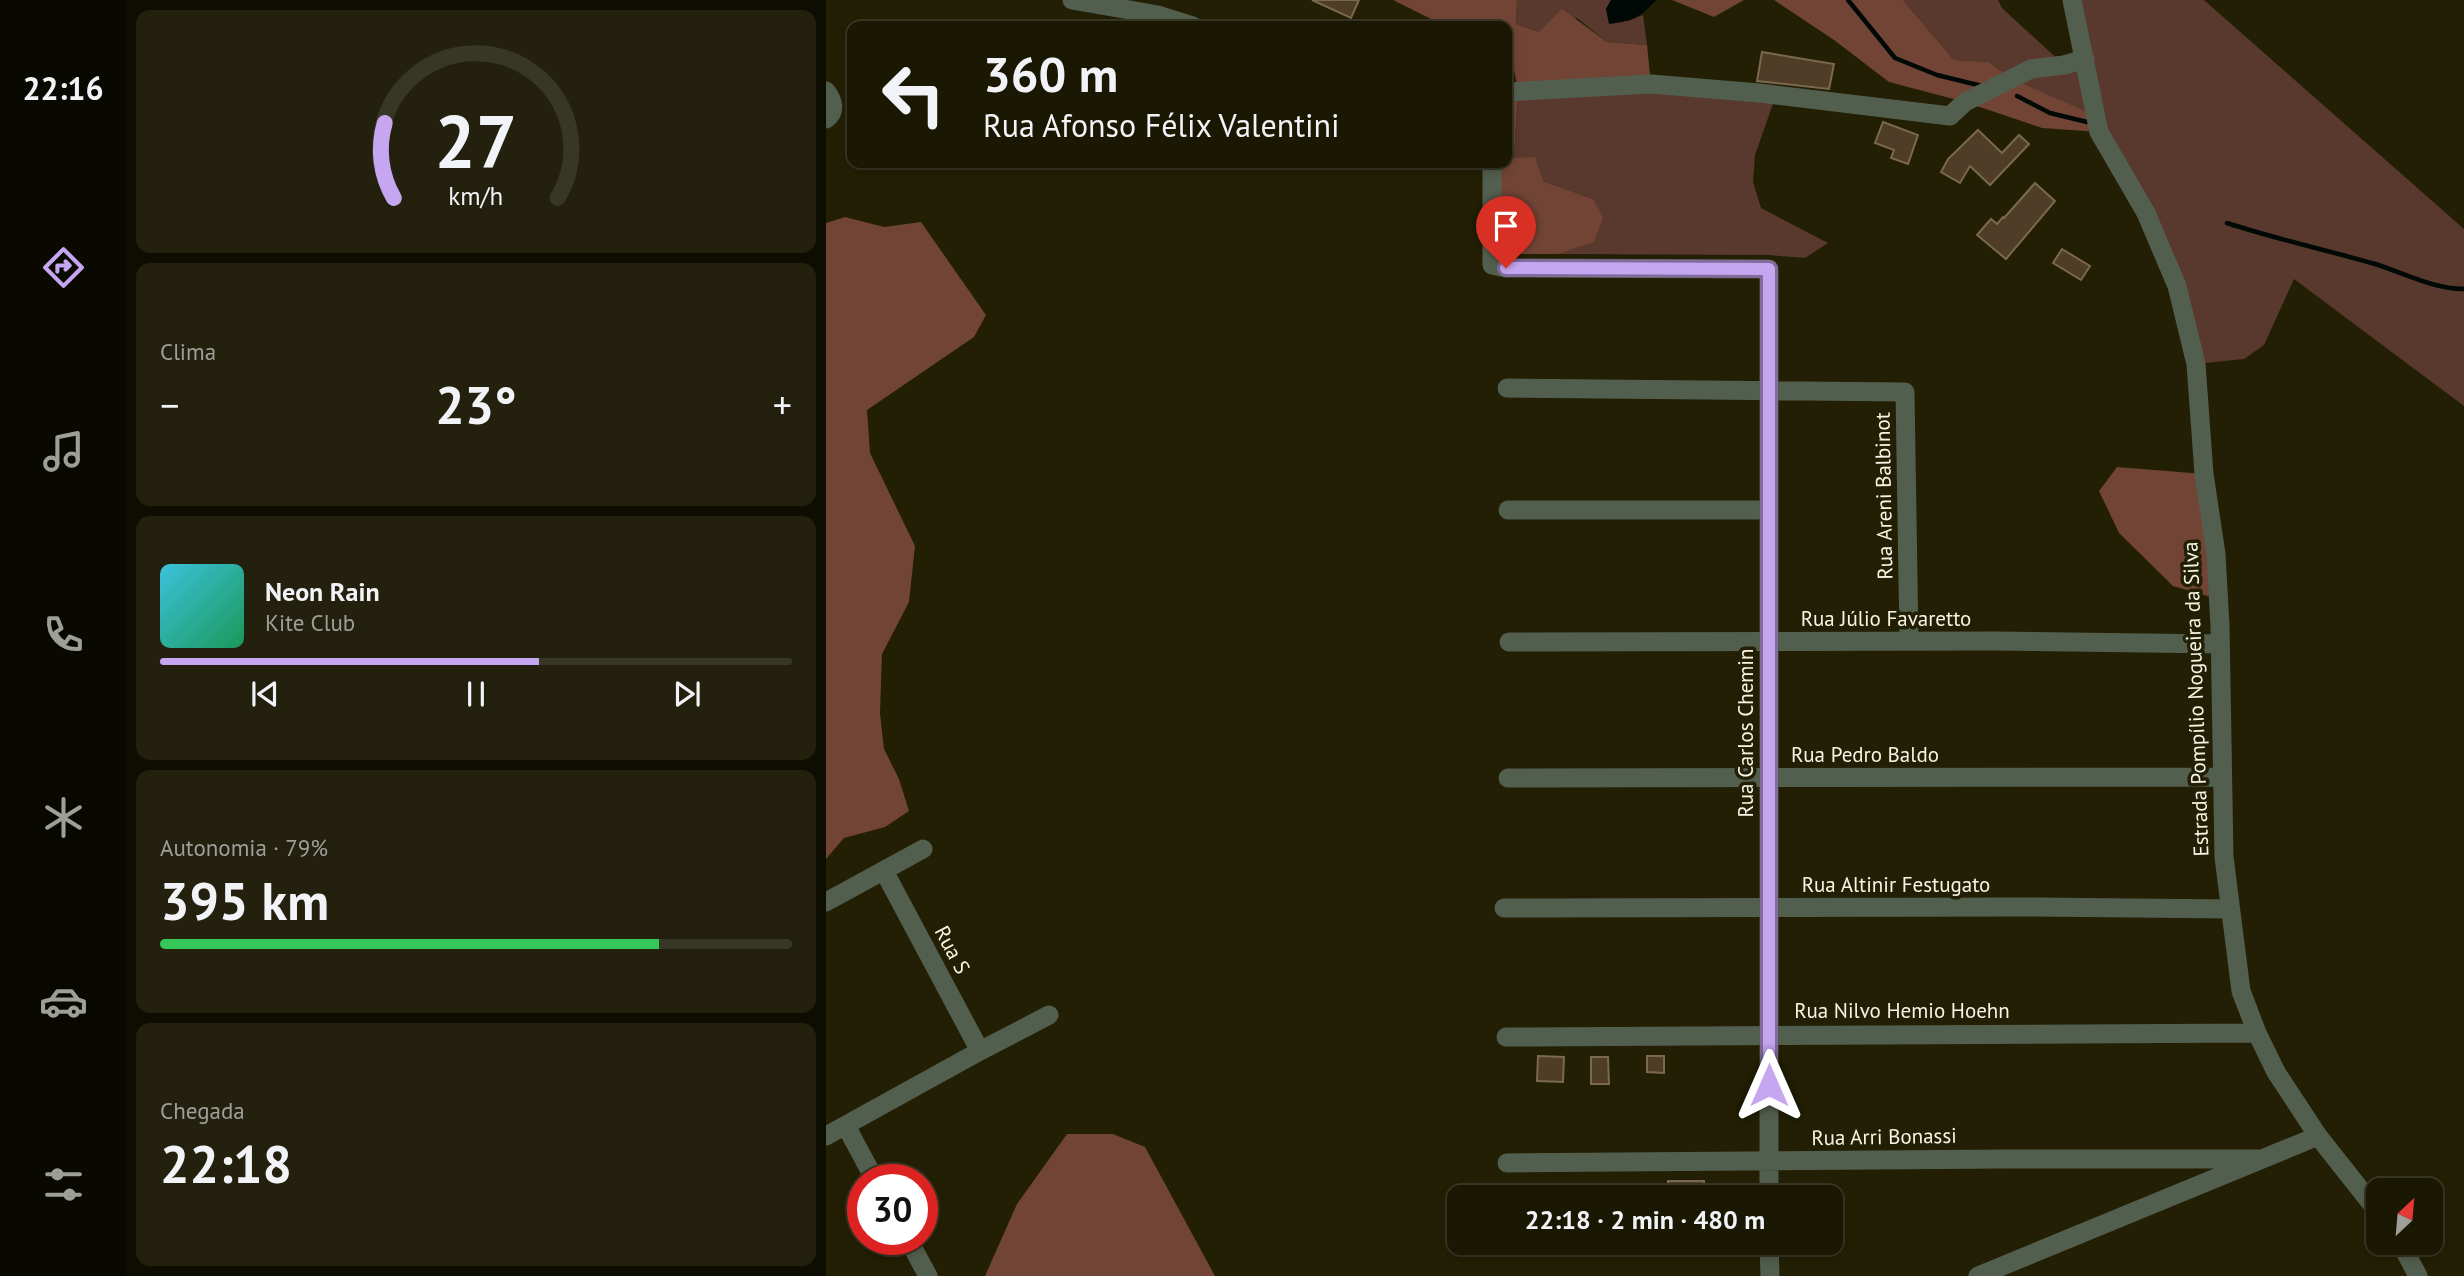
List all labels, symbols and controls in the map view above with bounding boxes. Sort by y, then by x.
text: 360 m [983,42,1118,106]
icon: left [868,49,959,140]
text: 22:16 [22,67,104,109]
text: 27 [435,94,517,188]
text: Rua Afonso Félix Valentini [983,104,1340,146]
text: km/h [449,179,503,211]
pin [1476,196,1536,268]
icon: arrive [1487,207,1525,245]
icon: directions [39,243,88,292]
text: Clima [160,337,216,366]
text: 23° [435,371,517,438]
text: − [160,380,179,429]
text: + [773,380,792,429]
street label: Rua Areni Balbinot [1869,412,1898,580]
icon: music [39,427,88,476]
street label: Estrada Pompílio Nogueira da Silva [2177,541,2214,857]
text: Neon Rain [265,575,380,608]
street label: Rua Júlio Favaretto [1801,605,1971,632]
text: Kite Club [265,608,355,637]
icon: phone [39,610,88,659]
street label: Rua Carlos Chemin [1732,649,1759,817]
icon: previous [246,675,284,713]
icon: pause [457,675,495,713]
icon: next [668,675,706,713]
street label: Rua Pedro Baldo [1791,741,1939,768]
icon: climate [39,793,88,842]
text: Autonomia · 79% [160,833,328,862]
text: 395 km [160,867,329,934]
street label: Rua Altinir Festugato [1802,871,1990,898]
street label: Rua S [929,921,976,979]
icon: car [39,977,88,1026]
street label: Rua Nilvo Hemio Hoehn [1794,997,2010,1024]
position arrow [1732,1048,1806,1122]
text: Chegada [160,1096,245,1125]
street label: Rua Arri Bonassi [1811,1122,1957,1151]
text: 22:18 [160,1130,292,1197]
icon: filters [39,1160,88,1209]
speed limit sign: 30 [847,1164,938,1255]
north arrow [2366,1178,2443,1255]
map controls [2366,1178,2443,1255]
text: 22:18 · 2 min · 480 m [1525,1203,1765,1236]

